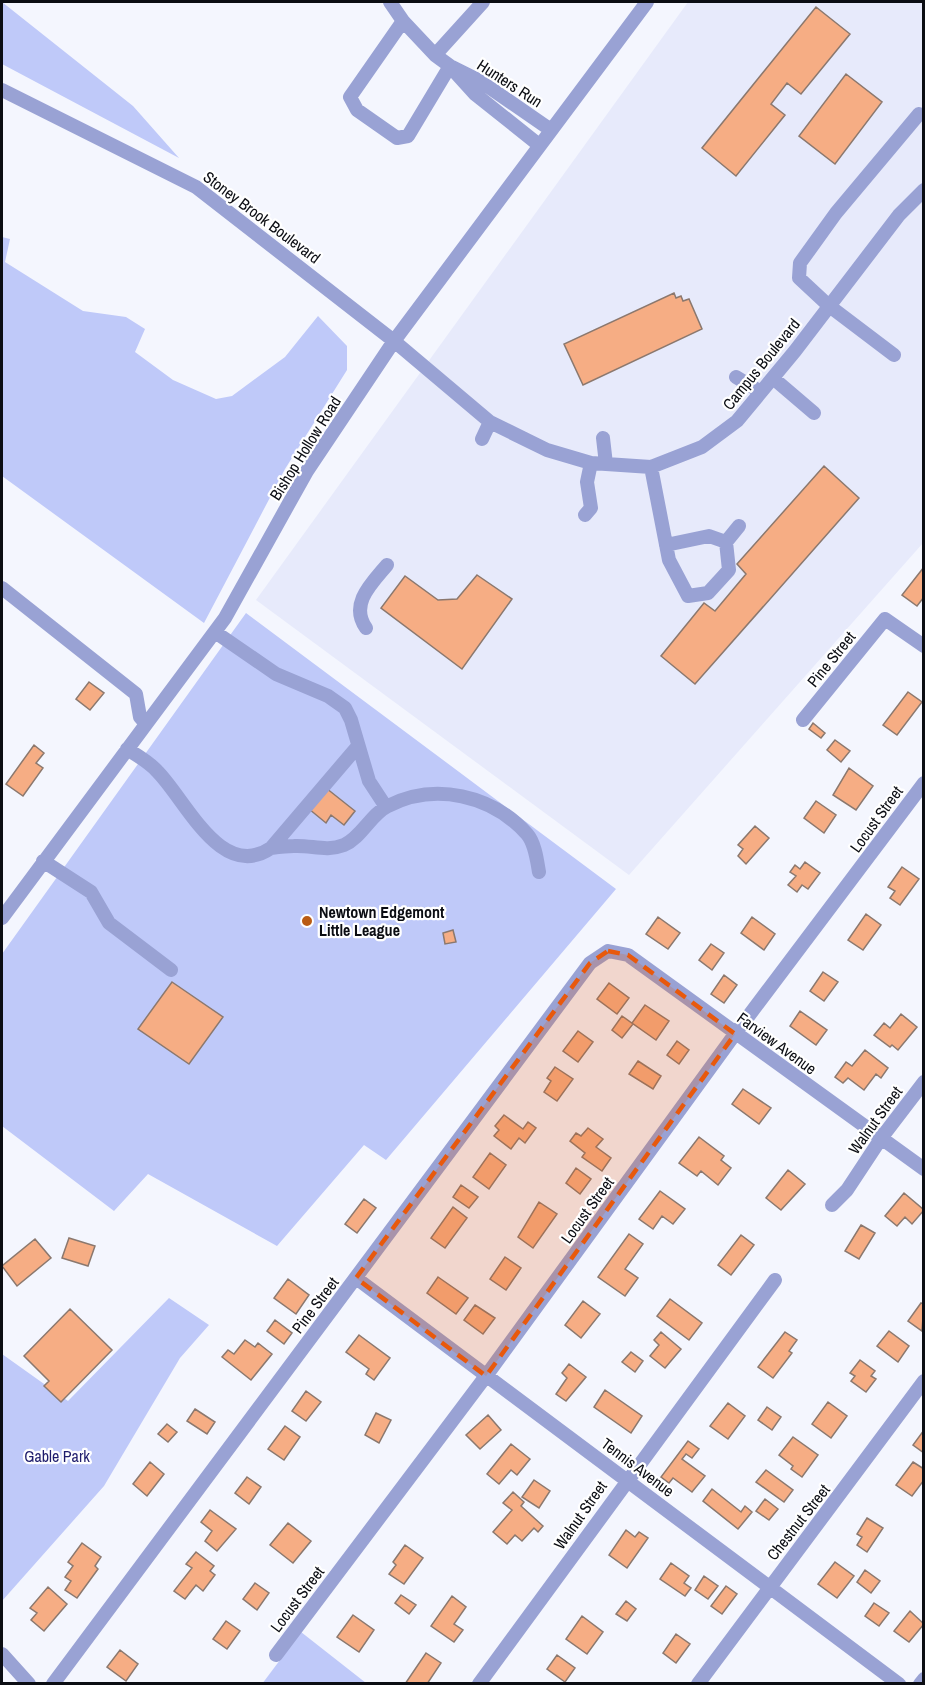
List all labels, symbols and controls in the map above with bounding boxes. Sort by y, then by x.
street label: Hunters Run [473,54,547,112]
street label: Stoney Brook Boulevard [199,166,325,268]
street label: Campus Boulevard [717,314,805,414]
street label: Bishop Hollow Road [264,392,346,504]
street label: Pine Street [802,626,860,691]
street label: Locust Street [844,781,908,857]
place label: Newtown Edgemont Little League [319,901,445,941]
marker: Newtown Edgemont Little League [300,914,314,928]
street label: Farview Avenue [733,1007,821,1079]
street label: Walnut Street [843,1081,907,1158]
street label: Locust Street [555,1172,619,1248]
street label: Pine Street [286,1272,344,1338]
street label: Tennis Avenue [597,1432,679,1502]
park label: Gable Park [24,1445,90,1467]
street label: Walnut Street [548,1476,612,1554]
street label: Chestnut Street [761,1479,835,1565]
street label: Locust Street [265,1561,329,1636]

